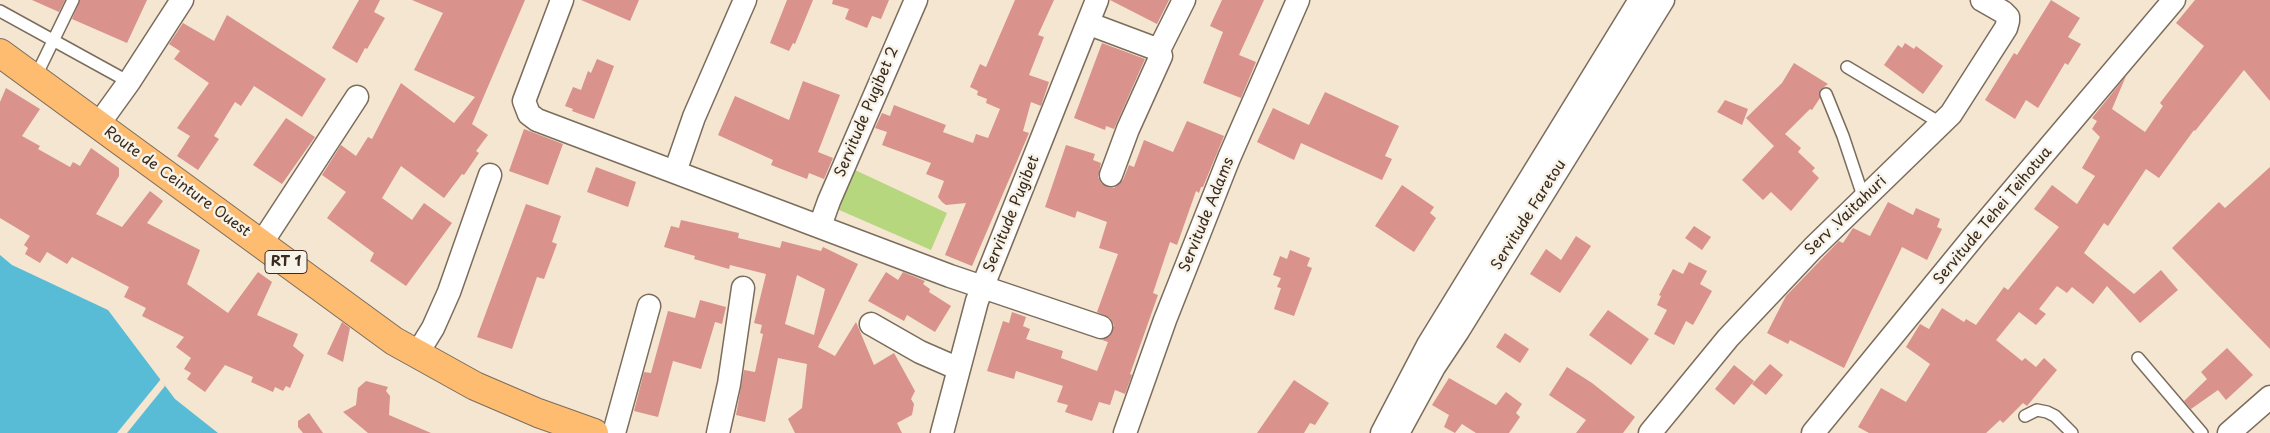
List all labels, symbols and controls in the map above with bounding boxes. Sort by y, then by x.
street label: Servitude Pugibet 2 [831,44,903,180]
street label: Route de Ceinture Ouest [100,123,254,241]
street label: Servitude Tehei Teihotua [1930,143,2056,289]
street label: Servitude Pugibet [980,153,1044,275]
street label: Servitude Adams [1176,155,1238,275]
street label: Servitude Faretou [1488,157,1570,273]
street label: Serv .Vaitahuri [1801,173,1891,259]
road number: RT 1 [265,250,307,274]

